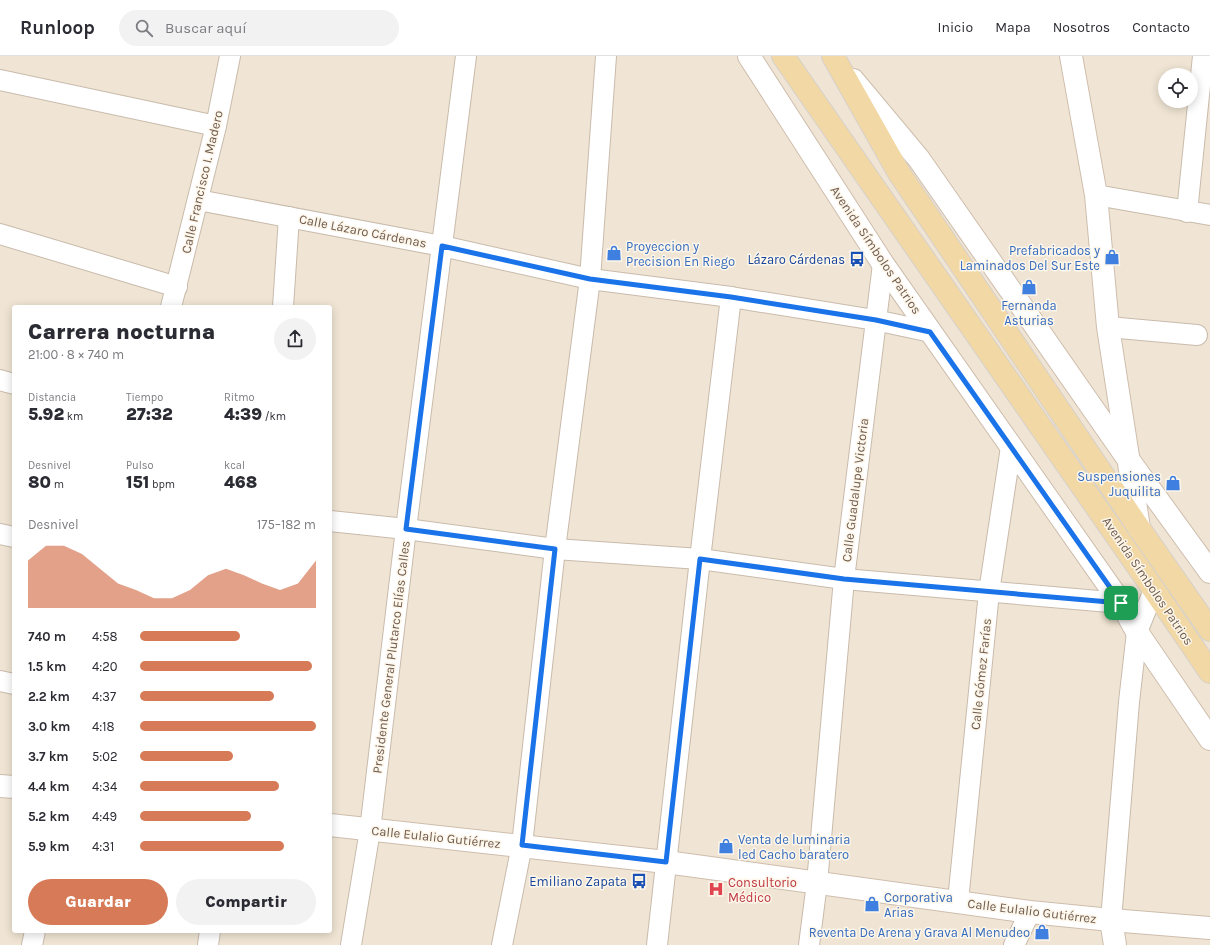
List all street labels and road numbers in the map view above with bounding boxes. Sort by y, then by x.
street label: Calle Francisco I. Madero [178,109,226,255]
street label: Avenida Símbolos Patrios [828,183,925,317]
street label: Calle Lázaro Cárdenas [298,211,428,251]
street label: Calle Guadalupe Victoria [839,417,871,563]
street label: Avenida Símbolos Patrios [1100,514,1197,648]
street label: Presidente General Plutarco Elías Calles [369,540,413,774]
street label: Calle Gómez Farías [968,617,994,730]
street label: Calle Eulalio Gutiérrez [371,823,501,851]
street label: Calle Eulalio Gutiérrez [967,896,1097,926]

